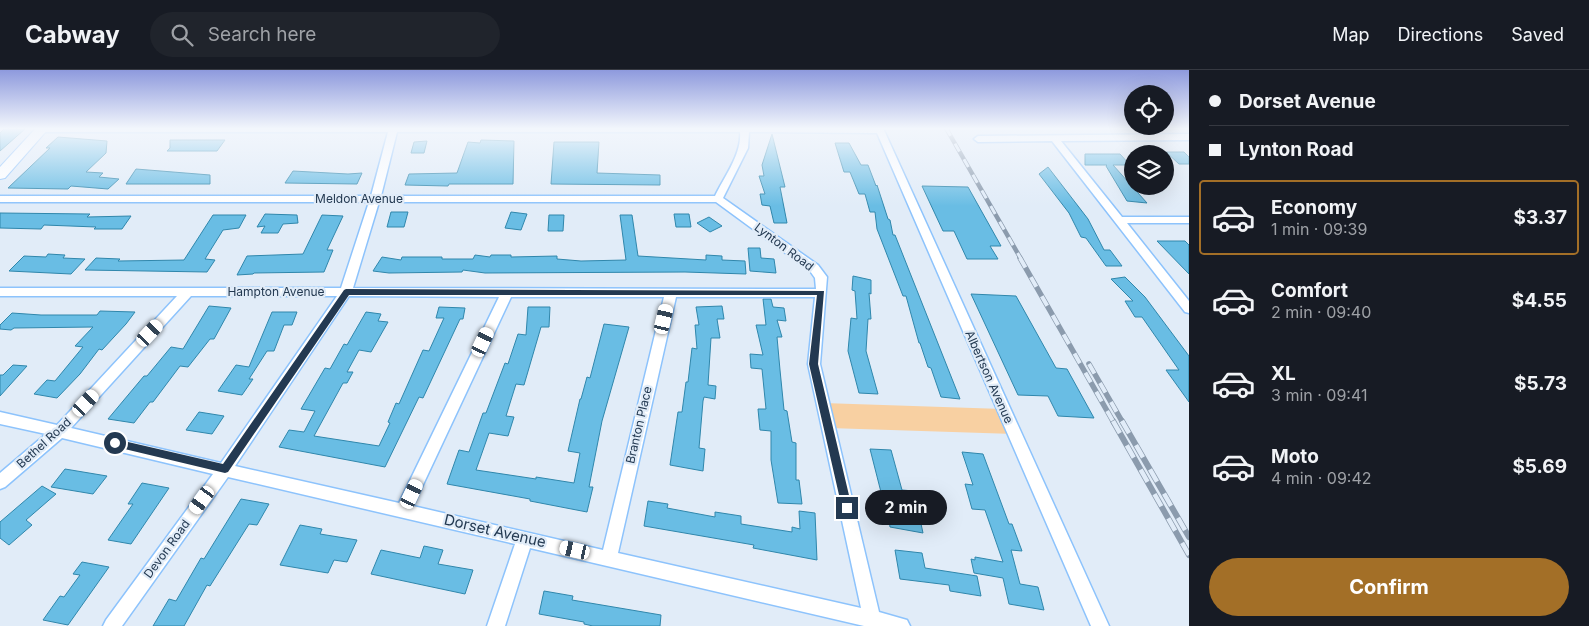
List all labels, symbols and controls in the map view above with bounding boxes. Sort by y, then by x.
search box [150,12,500,57]
text: Cabway [25,20,120,49]
icon: search [168,21,196,49]
text: Search here [208,23,316,46]
text: Map [1332,24,1370,45]
text: Directions [1398,24,1483,45]
text: Saved [1511,24,1564,45]
map controls [1124,85,1174,195]
button: locate [1124,85,1174,135]
text: Dorset Avenue [1239,90,1376,113]
text: Lynton Road [1239,138,1354,161]
button: layers [1124,145,1174,195]
street label: Meldon Avenue [315,191,403,206]
icon: car [1211,195,1256,240]
text: Economy [1271,196,1357,219]
text: $3.37 [1513,206,1567,229]
street label: Lynton Road [752,219,817,274]
text: 1 min · 09:39 [1271,219,1367,239]
icon: car [1211,278,1256,323]
text: Comfort [1271,279,1348,302]
street label: Hampton Avenue [227,284,325,299]
text: $4.55 [1512,289,1567,312]
text: 2 min · 09:40 [1271,302,1371,322]
car [653,303,674,335]
car [134,317,165,349]
car [469,325,496,359]
street label: Albertson Avenue [962,328,1017,426]
icon: car [1211,361,1256,406]
text: XL [1271,362,1296,385]
text: $5.73 [1514,372,1567,395]
street label: Branton Place [622,385,655,465]
text: 3 min · 09:41 [1271,385,1368,405]
car [70,387,101,419]
street label: Bethel Road [13,414,74,471]
route start [104,432,126,454]
icon: car [1211,444,1256,489]
text: Moto [1271,445,1319,468]
text: $5.69 [1512,455,1567,478]
text: 4 min · 09:42 [1271,468,1372,488]
car [398,477,425,511]
car [187,483,216,517]
callout: 2 min [864,490,947,526]
route end [836,497,858,519]
text: 2 min [885,497,927,517]
street label: Dorset Avenue [442,510,548,551]
street label: Devon Road [140,517,193,581]
car [558,539,591,561]
button: Confirm [1209,558,1569,616]

